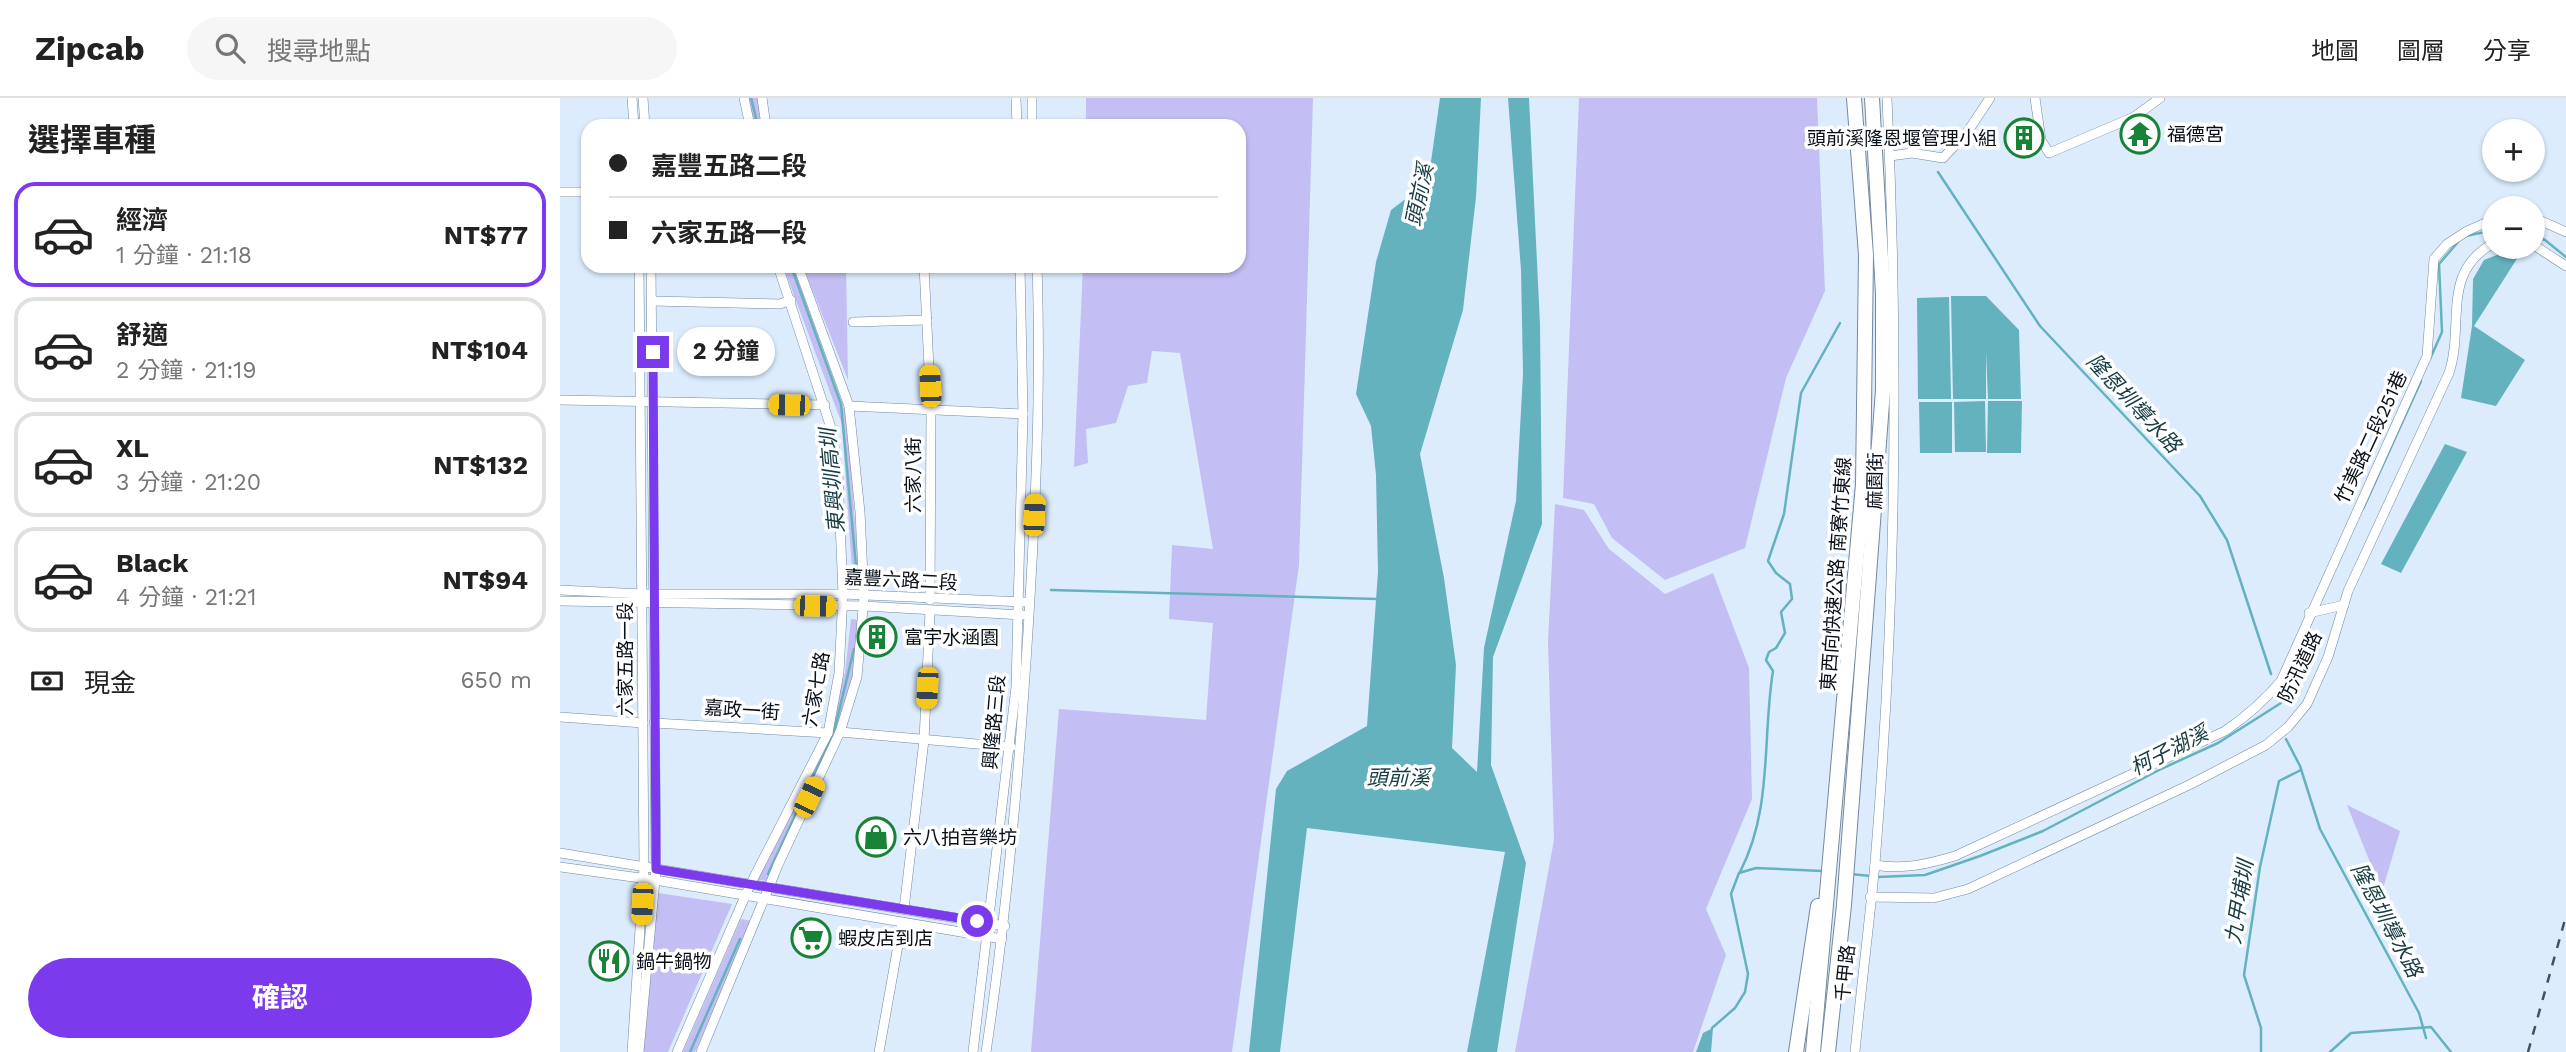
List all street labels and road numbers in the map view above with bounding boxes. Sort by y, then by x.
street label: 竹美路二段251巷 [2330,367,2412,507]
street label: 六家八街 [902,437,925,513]
street label: 麻園街 [1863,452,1887,510]
street label: 東西向快速公路 南寮竹東線 [1816,456,1856,692]
street label: 嘉豐六路二段 [843,566,959,594]
street label: 六家五路一段 [614,602,637,716]
street label: 防汛道路 [2274,628,2326,706]
street label: 六家七路 [798,650,834,728]
street label: 興隆路三段 [978,674,1010,770]
street label: 嘉政一街 [703,696,781,724]
street label: 千甲路 [1831,943,1859,1003]

